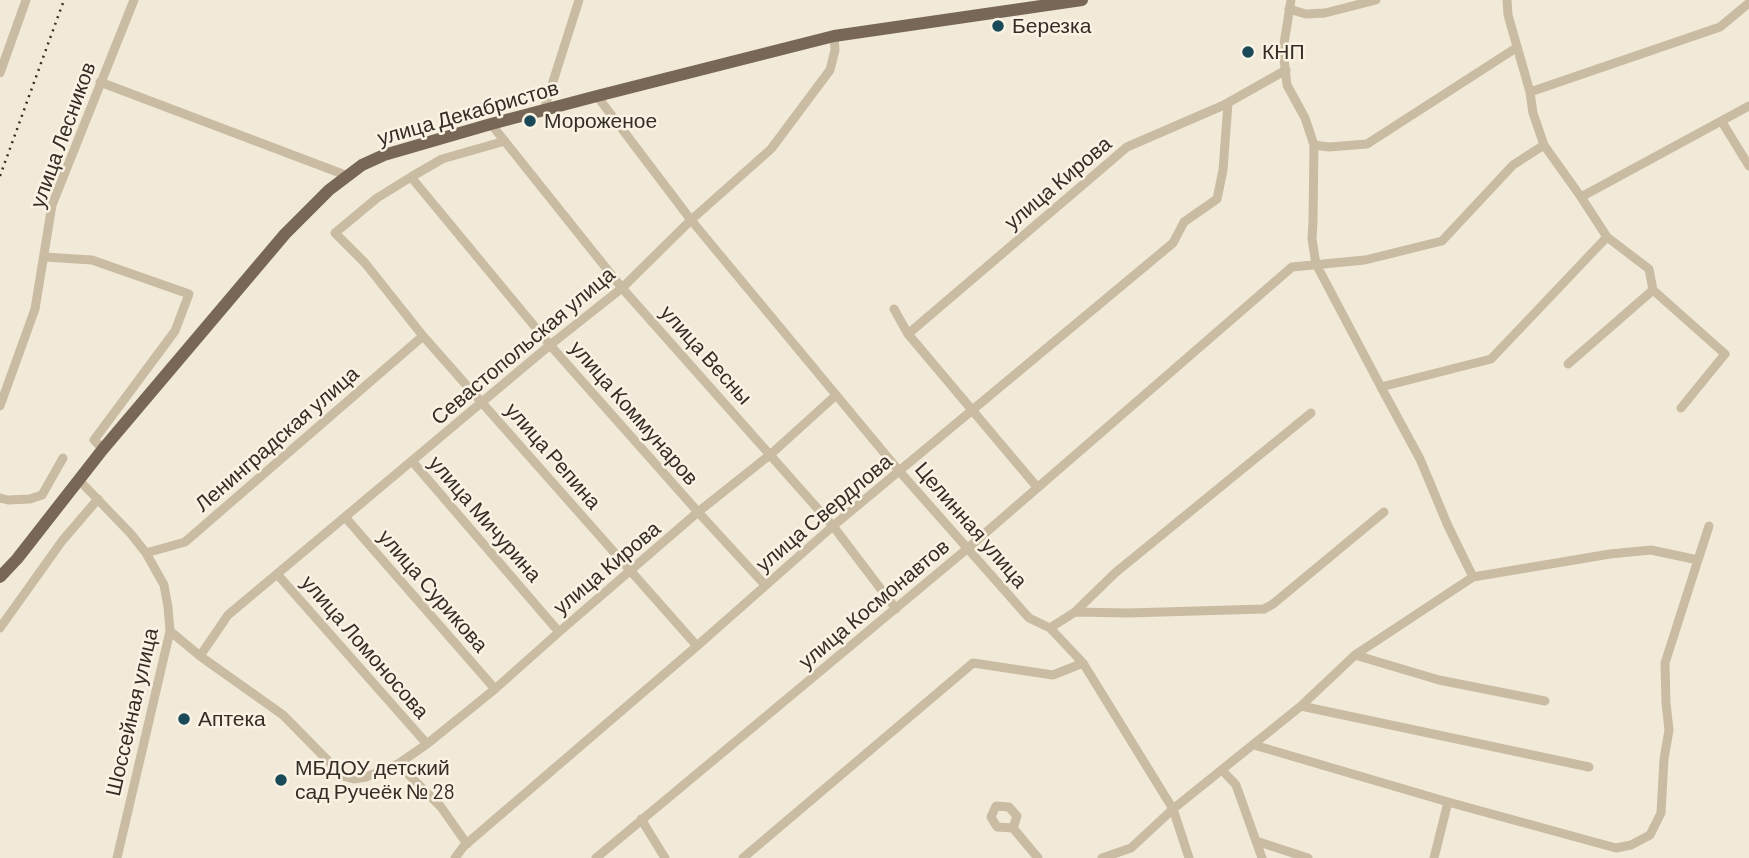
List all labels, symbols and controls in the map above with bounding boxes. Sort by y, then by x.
place label: Березка [1012,13,1091,39]
marker: Березка [990,18,1006,34]
place label: КНП [1262,39,1304,65]
marker: КНП [1240,44,1256,60]
street label: улица Лесников [25,59,101,211]
street label: улица Декабристов [374,75,562,151]
place label: Мороженое [544,108,657,134]
marker: Мороженое [522,113,538,129]
street label: улица Кирова [999,131,1117,235]
street label: Севастопольская улица [426,262,620,430]
street label: улица Весны [655,300,757,410]
street label: улица Коммунаров [564,336,704,490]
street label: Ленинградская улица [190,361,364,517]
street label: улица Репина [500,398,606,514]
street label: улица Свердлова [751,449,897,577]
street label: улица Мичурина [423,451,547,587]
street label: Целинная улица [909,457,1033,593]
street label: улица Кирова [548,516,666,620]
street label: улица Сурикова [373,524,493,658]
street label: улица Космонавтов [794,534,954,674]
street label: улица Ломоносова [296,570,434,724]
street label: Шоссейная улица [100,625,164,799]
place label: Аптека [198,706,266,732]
marker: Аптека [176,711,192,727]
place label: МБДОУ детский сад Ручеёк № 28 [295,755,455,805]
marker: МБДОУ детский сад Ручеёк № 28 [273,772,289,788]

